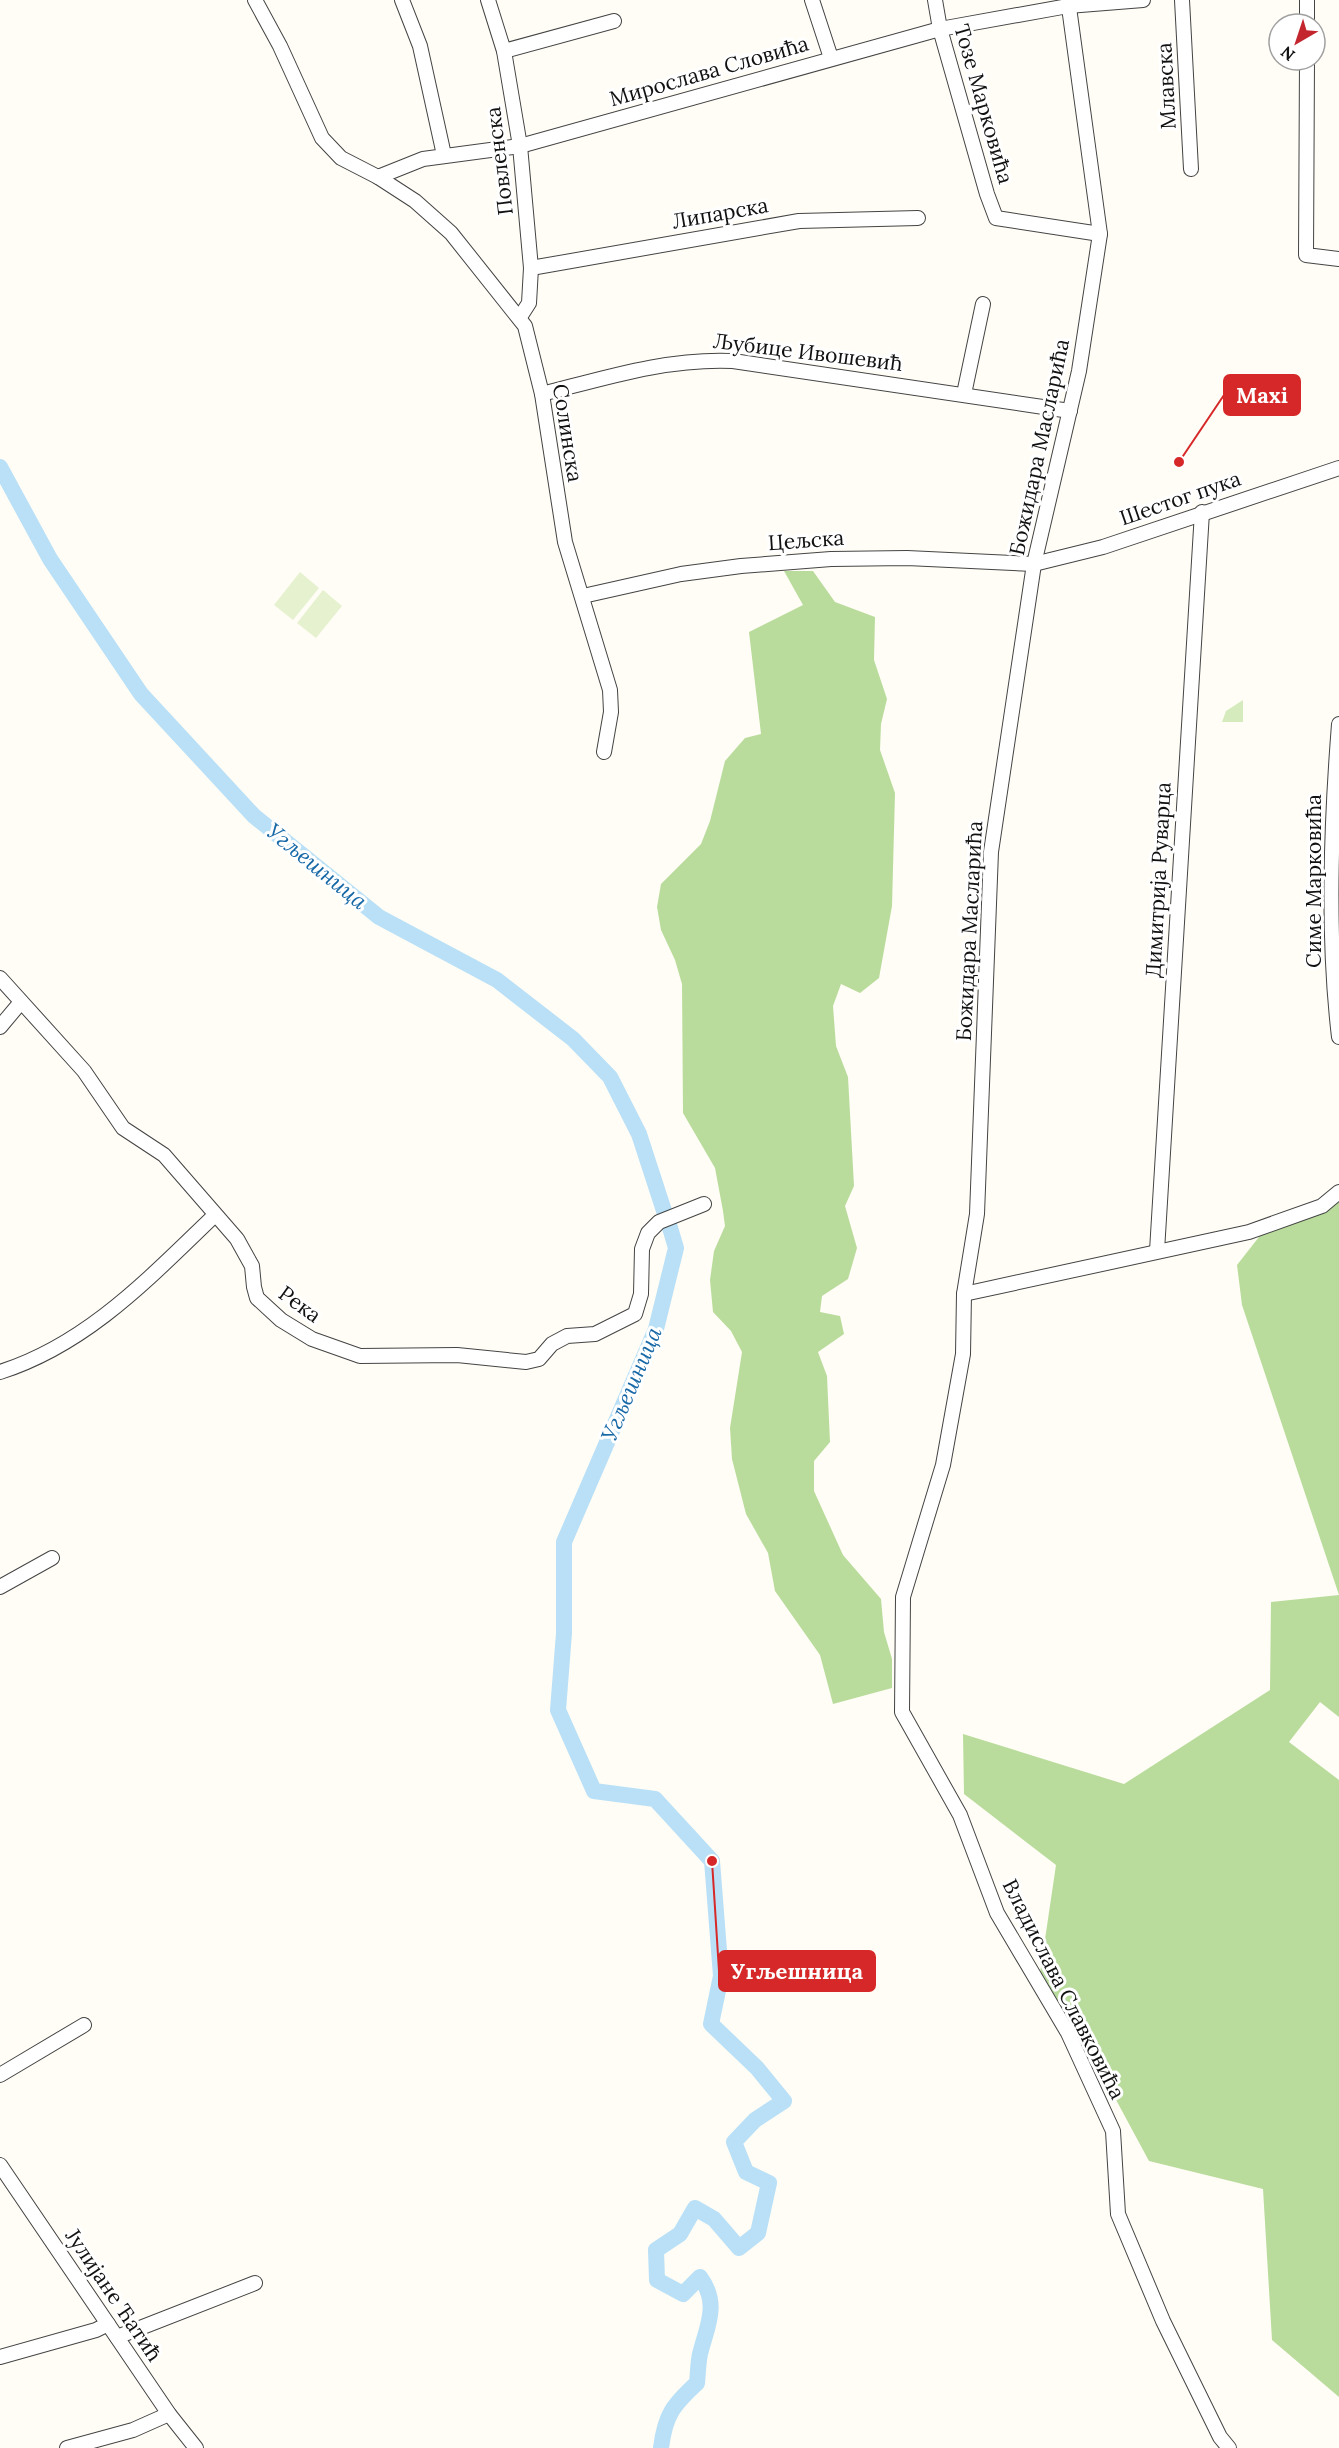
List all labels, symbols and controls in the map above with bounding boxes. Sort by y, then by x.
north arrow [1267,12,1327,72]
street label: Тозе Марковића [948,21,1020,187]
street label: Мирослава Словића [606,30,812,112]
street label: Млавска [1150,42,1182,130]
text: N [1276,42,1299,65]
street label: Повленска [479,105,519,217]
street label: Липарска [670,191,770,235]
street label: Љубице Ивошевић [712,327,904,377]
street label: Божидара Масларића [1003,336,1075,558]
callout: Maxi [1224,375,1300,415]
text: Maxi [1236,381,1288,409]
street label: Солинска [547,382,589,484]
street label: Шестог пука [1116,465,1244,531]
street label: Цељска [767,524,845,556]
street label: Димитрија Руварца [1139,781,1177,979]
street label: Симе Марковића [1300,794,1327,968]
water label: Угљешница [261,817,374,916]
street label: Божидара Масларића [950,820,988,1042]
street label: Река [273,1279,327,1329]
water label: Угљешница [594,1322,668,1445]
street label: Владислава Славковића [997,1874,1131,2104]
callout: Угљешница [719,1951,875,1991]
text: Угљешница [731,1957,864,1985]
street label: Јулијане Ћатић [59,2223,168,2366]

